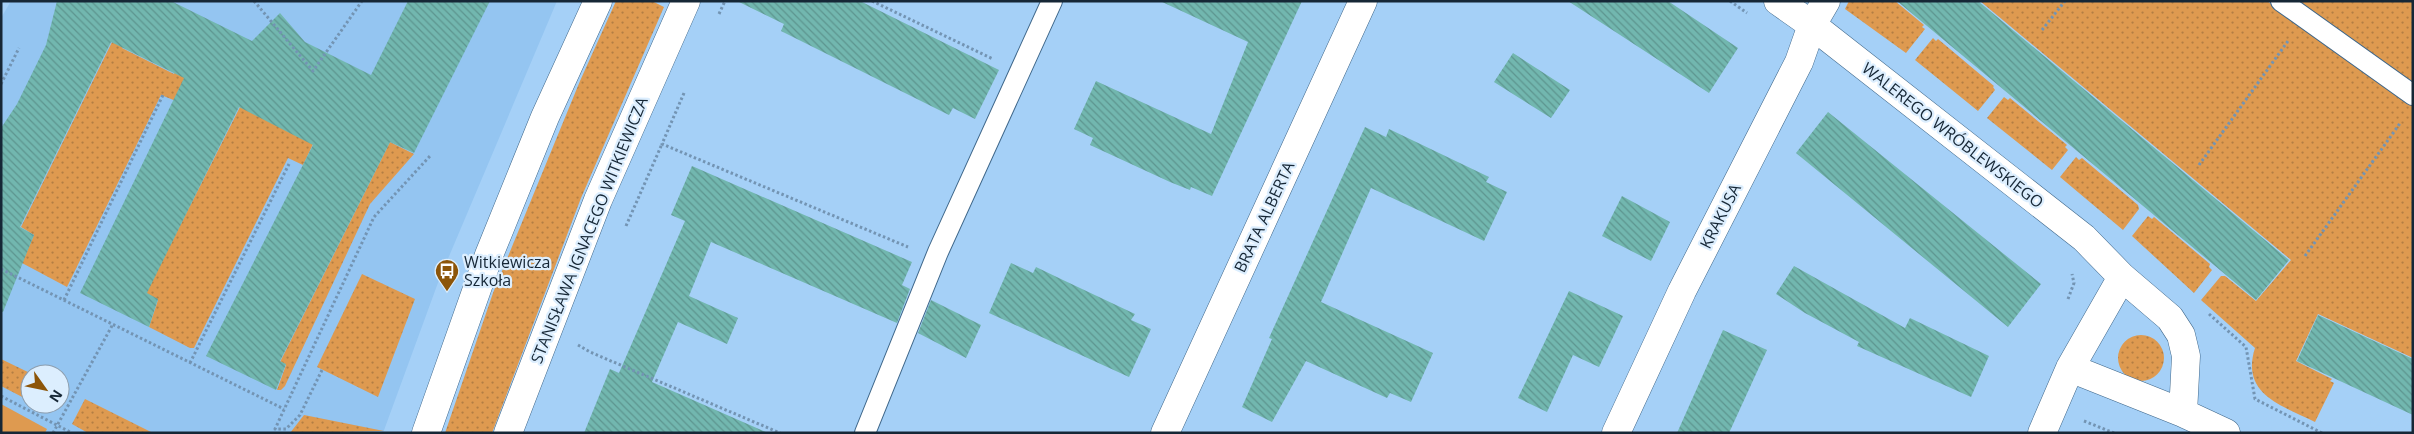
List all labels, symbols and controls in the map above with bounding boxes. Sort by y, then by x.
street label: WALEREGO WRÓBLEWSKIEGO [1858,57,2048,213]
street label: STANISŁAWA IGNACEGO WITKIEWICZA [525,93,653,367]
street label: BRATA ALBERTA [1229,157,1300,276]
street label: KRAKUSA [1694,179,1746,252]
place label: Witkiewicza Szkoła [464,251,550,291]
bus stop icon: Witkiewicza Szkoła [434,258,460,292]
north arrow [20,364,70,414]
text: N [45,386,67,406]

